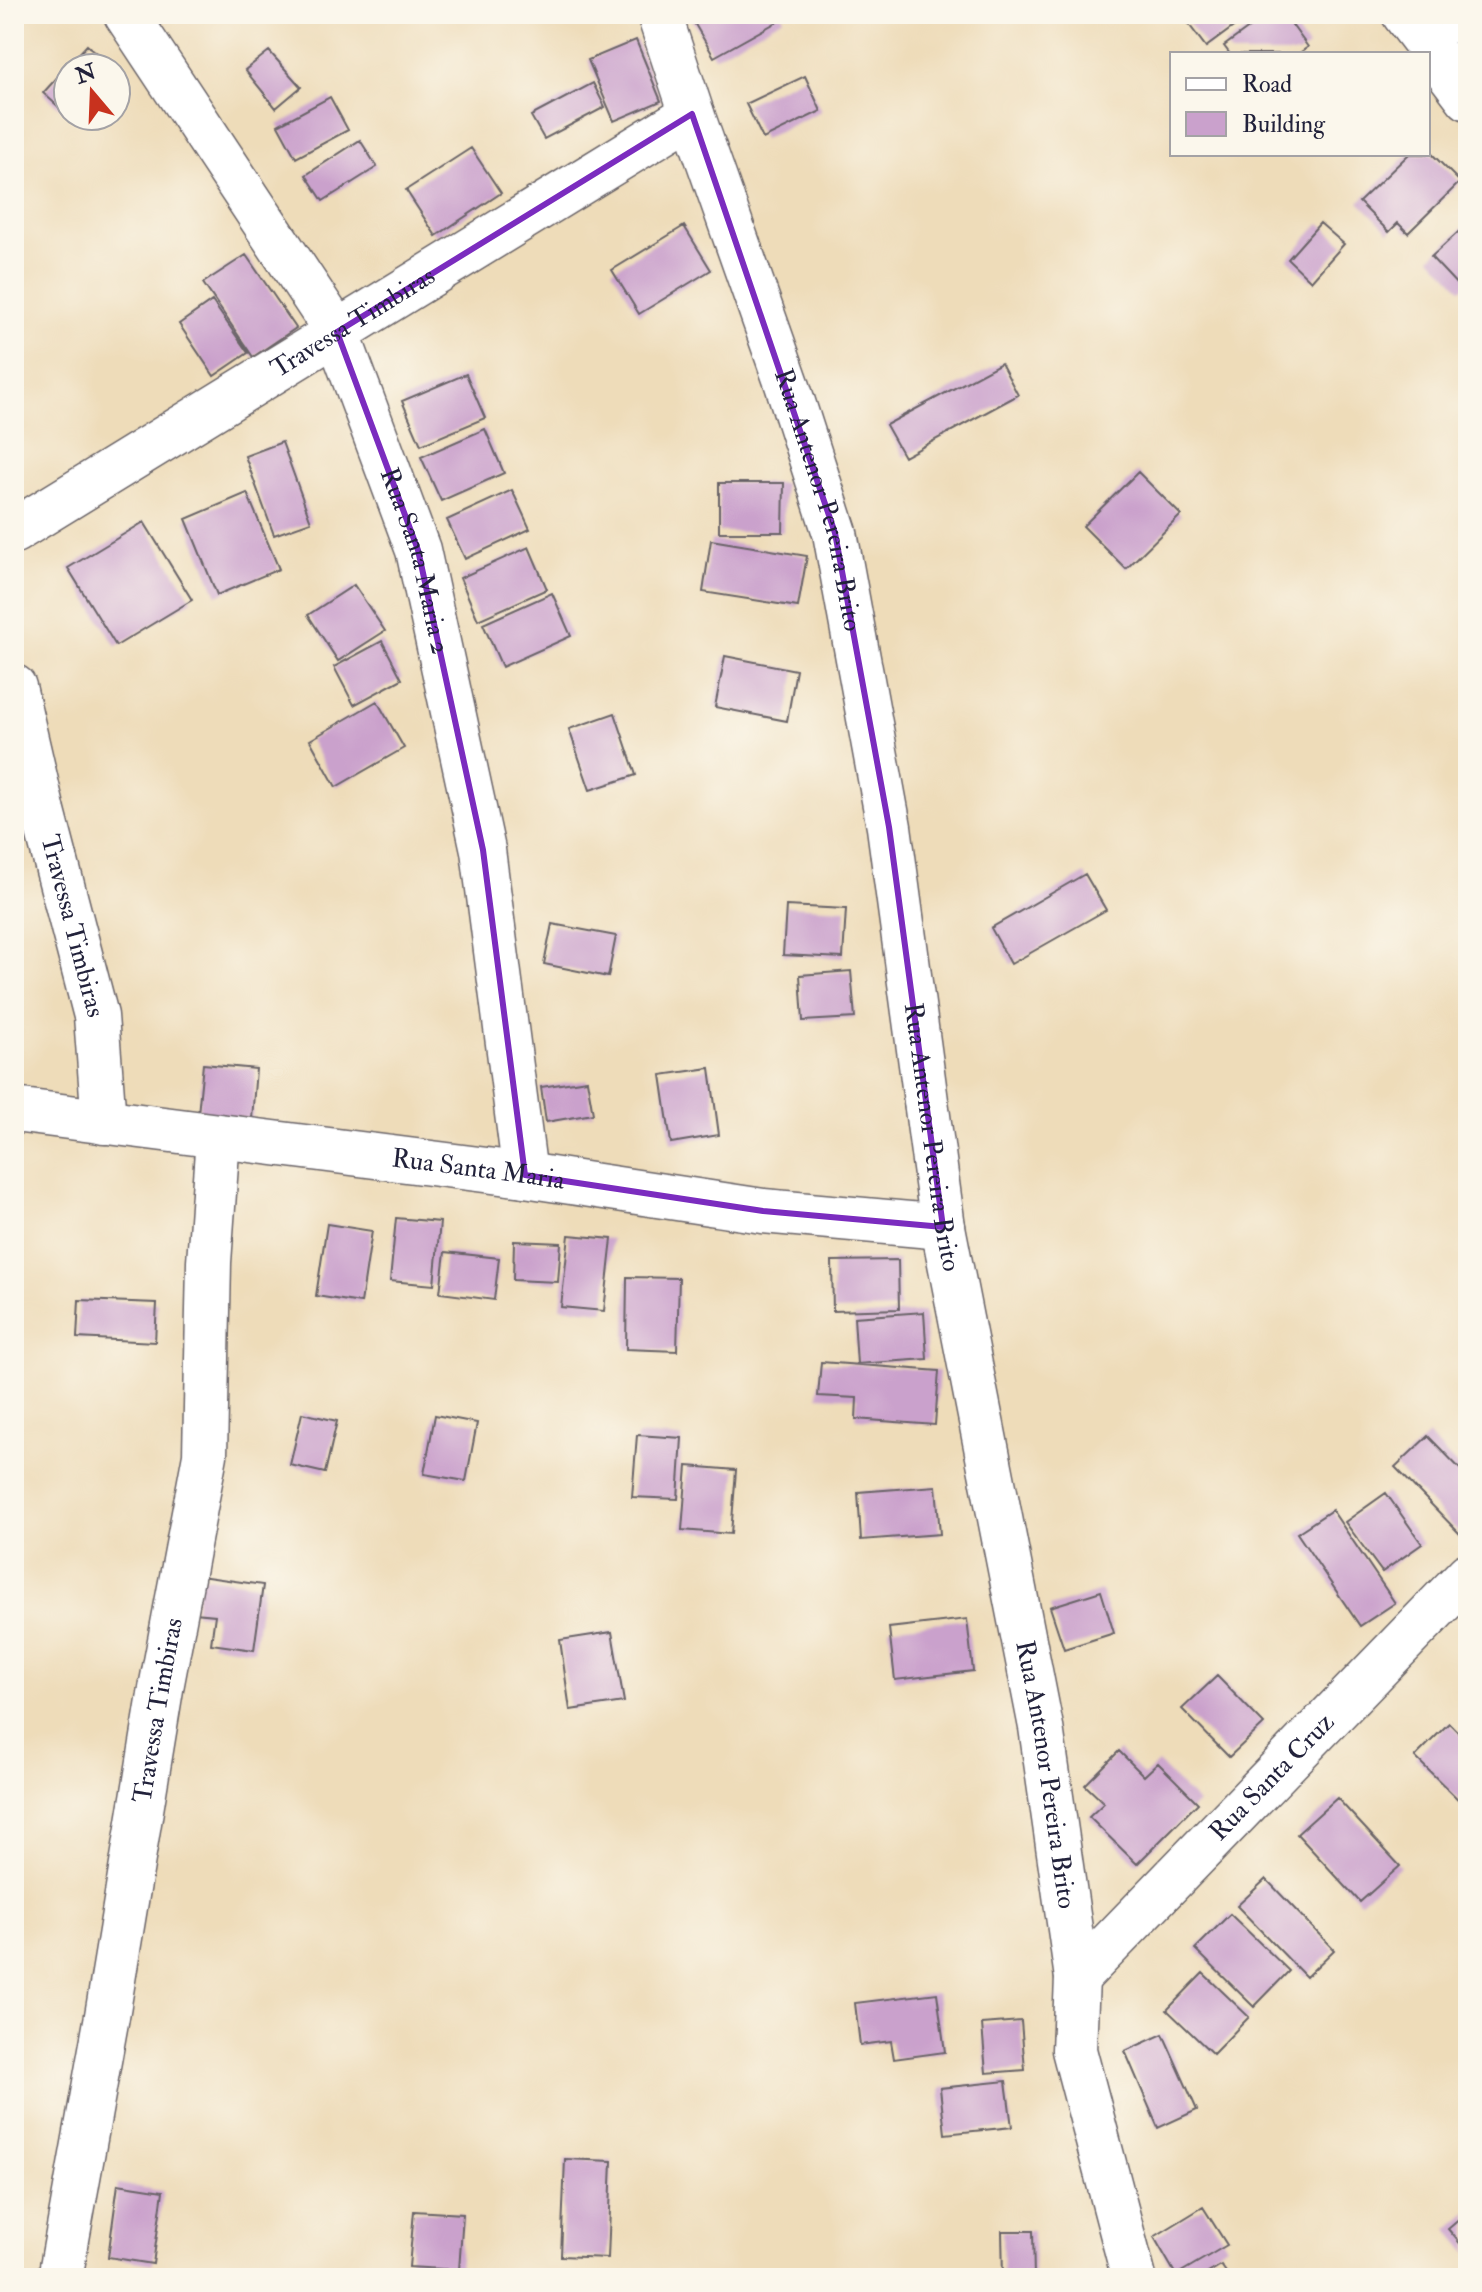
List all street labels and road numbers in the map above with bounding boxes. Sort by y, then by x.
street label: Travessa Timbiras [265,260,441,385]
street label: Rua Antenor Pereira Brito [767,364,869,634]
street label: Rua Santa Maria 2 [373,463,456,657]
street label: Travessa Timbiras [34,831,112,1021]
street label: Rua Antenor Pereira Brito [897,1001,967,1274]
street label: Rua Santa Maria [390,1142,567,1197]
street label: Travessa Timbiras [126,1615,190,1805]
street label: Rua Antenor Pereira Brito [1008,1638,1083,1911]
street label: Rua Santa Cruz [1203,1706,1341,1848]

